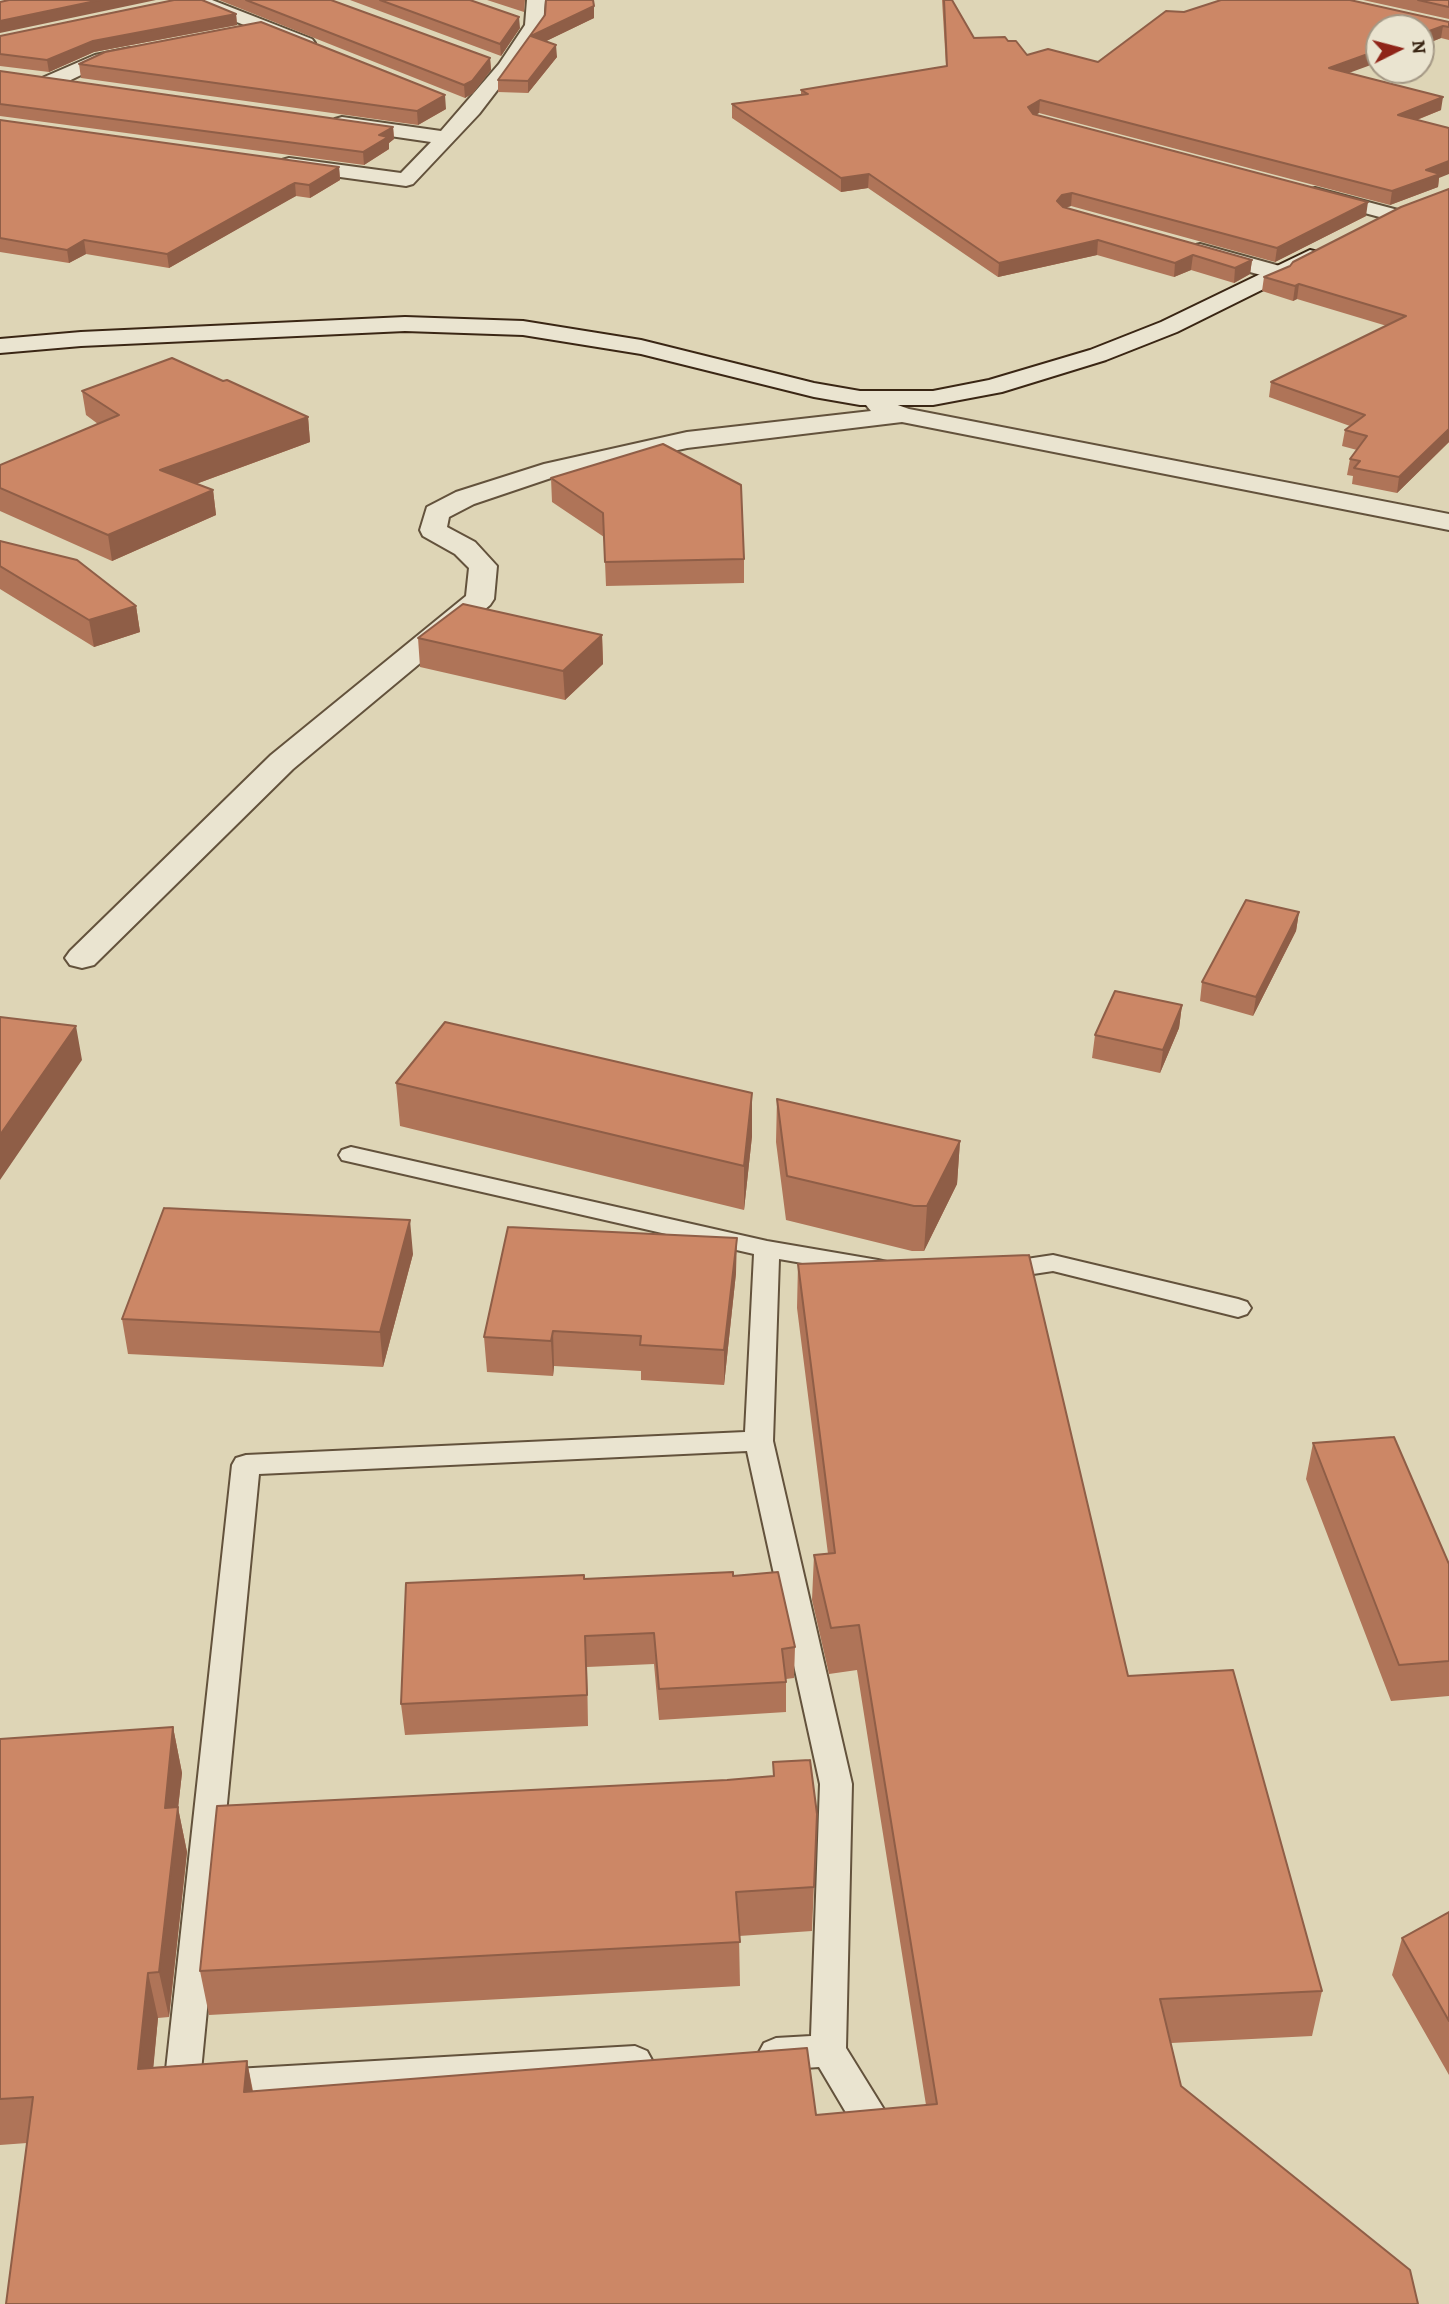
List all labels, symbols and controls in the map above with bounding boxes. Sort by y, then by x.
north arrow [1365,14,1435,84]
text: N [1405,39,1433,55]

